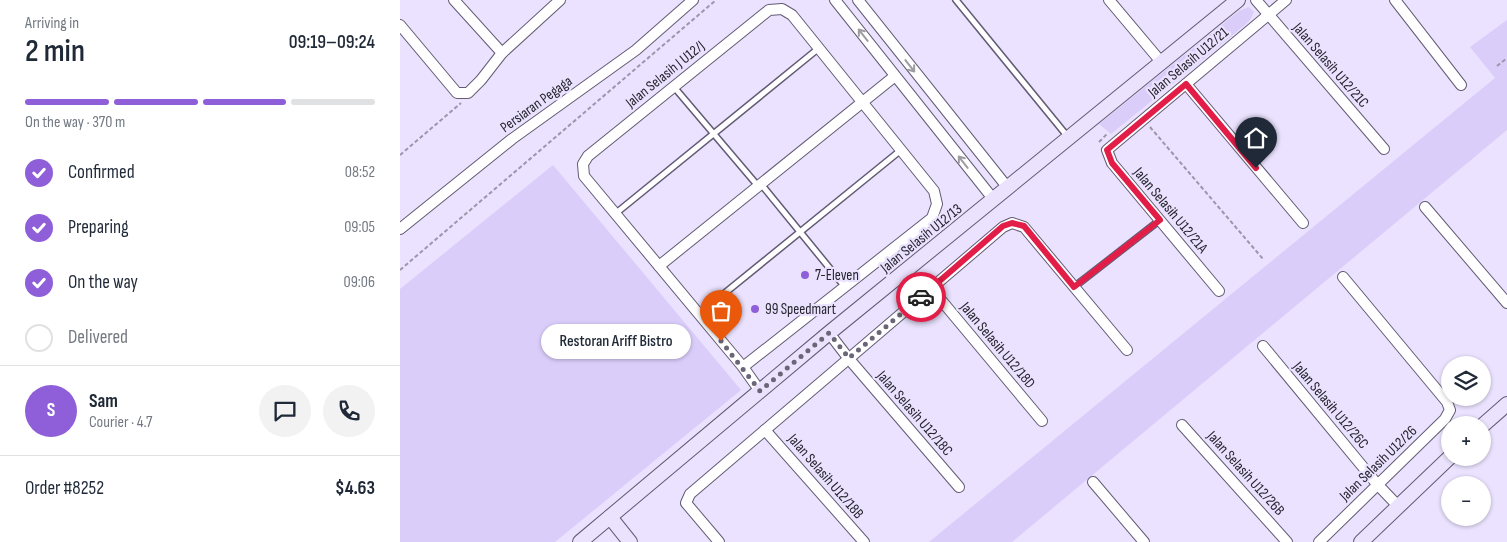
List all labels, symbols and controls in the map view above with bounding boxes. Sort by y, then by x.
text: Arriving in [25,14,79,33]
street label: Jalan Selasih U12/21C [1288,18,1373,112]
street label: Jalan Selasih U12/21 [1143,23,1233,102]
one-way arrow [857,28,868,41]
text: 09:19–09:24 [289,31,375,54]
text: 2 min [25,32,85,71]
street label: Jalan Selasih J U12/J [621,37,709,113]
one-way arrow [905,59,916,72]
street label: Persiaran Pegaga [497,72,576,137]
text: On the way · 370 m [25,113,125,132]
pin [1235,117,1277,168]
icon: home [1242,124,1270,152]
one-way arrow [958,156,969,169]
icon: check [25,159,53,187]
text: Confirmed [68,161,135,184]
text: 08:52 [345,163,375,182]
street label: Jalan Selasih U12/21A [1129,163,1212,257]
street label: Jalan Selasih U12/13 [876,200,966,278]
icon: check [25,214,53,242]
text: Preparing [68,216,129,239]
text: 09:05 [344,218,375,237]
place label: 7-Eleven [815,266,859,285]
icon: check [25,269,53,297]
marker: 7-Eleven [799,269,811,281]
text: On the way [68,271,138,294]
courier [896,272,946,322]
text: 09:06 [344,273,375,292]
icon: car [907,283,935,311]
pin [700,290,742,341]
icon: bag [707,297,735,325]
street label: Jalan Selasih U12/18D [955,297,1039,392]
place label: 99 Speedmart [765,300,837,319]
marker: 99 Speedmart [749,303,761,315]
callout: Restoran Ariff Bistro [541,324,691,358]
text: Delivered [68,326,128,349]
text: Restoran Ariff Bistro [559,332,673,351]
map controls [1441,356,1491,526]
button: layers [1441,356,1491,406]
street label: Jalan Selasih U12/26C [1288,357,1373,453]
street label: Jalan Selasih U12/18C [872,366,957,460]
button: chat [259,385,311,437]
button: phone [323,385,375,437]
text: Sam [89,390,118,413]
text: S [47,399,55,422]
text: Courier · 4.7 [89,413,152,432]
button: + [1441,416,1491,466]
street label: Jalan Selasih U12/26 [1335,422,1421,506]
street label: Jalan Selasih U12/26B [1202,426,1289,520]
street label: Jalan Selasih U12/18B [783,429,868,523]
button: − [1441,476,1491,526]
text: Order #8252 [25,477,104,500]
text: $4.63 [335,477,375,500]

